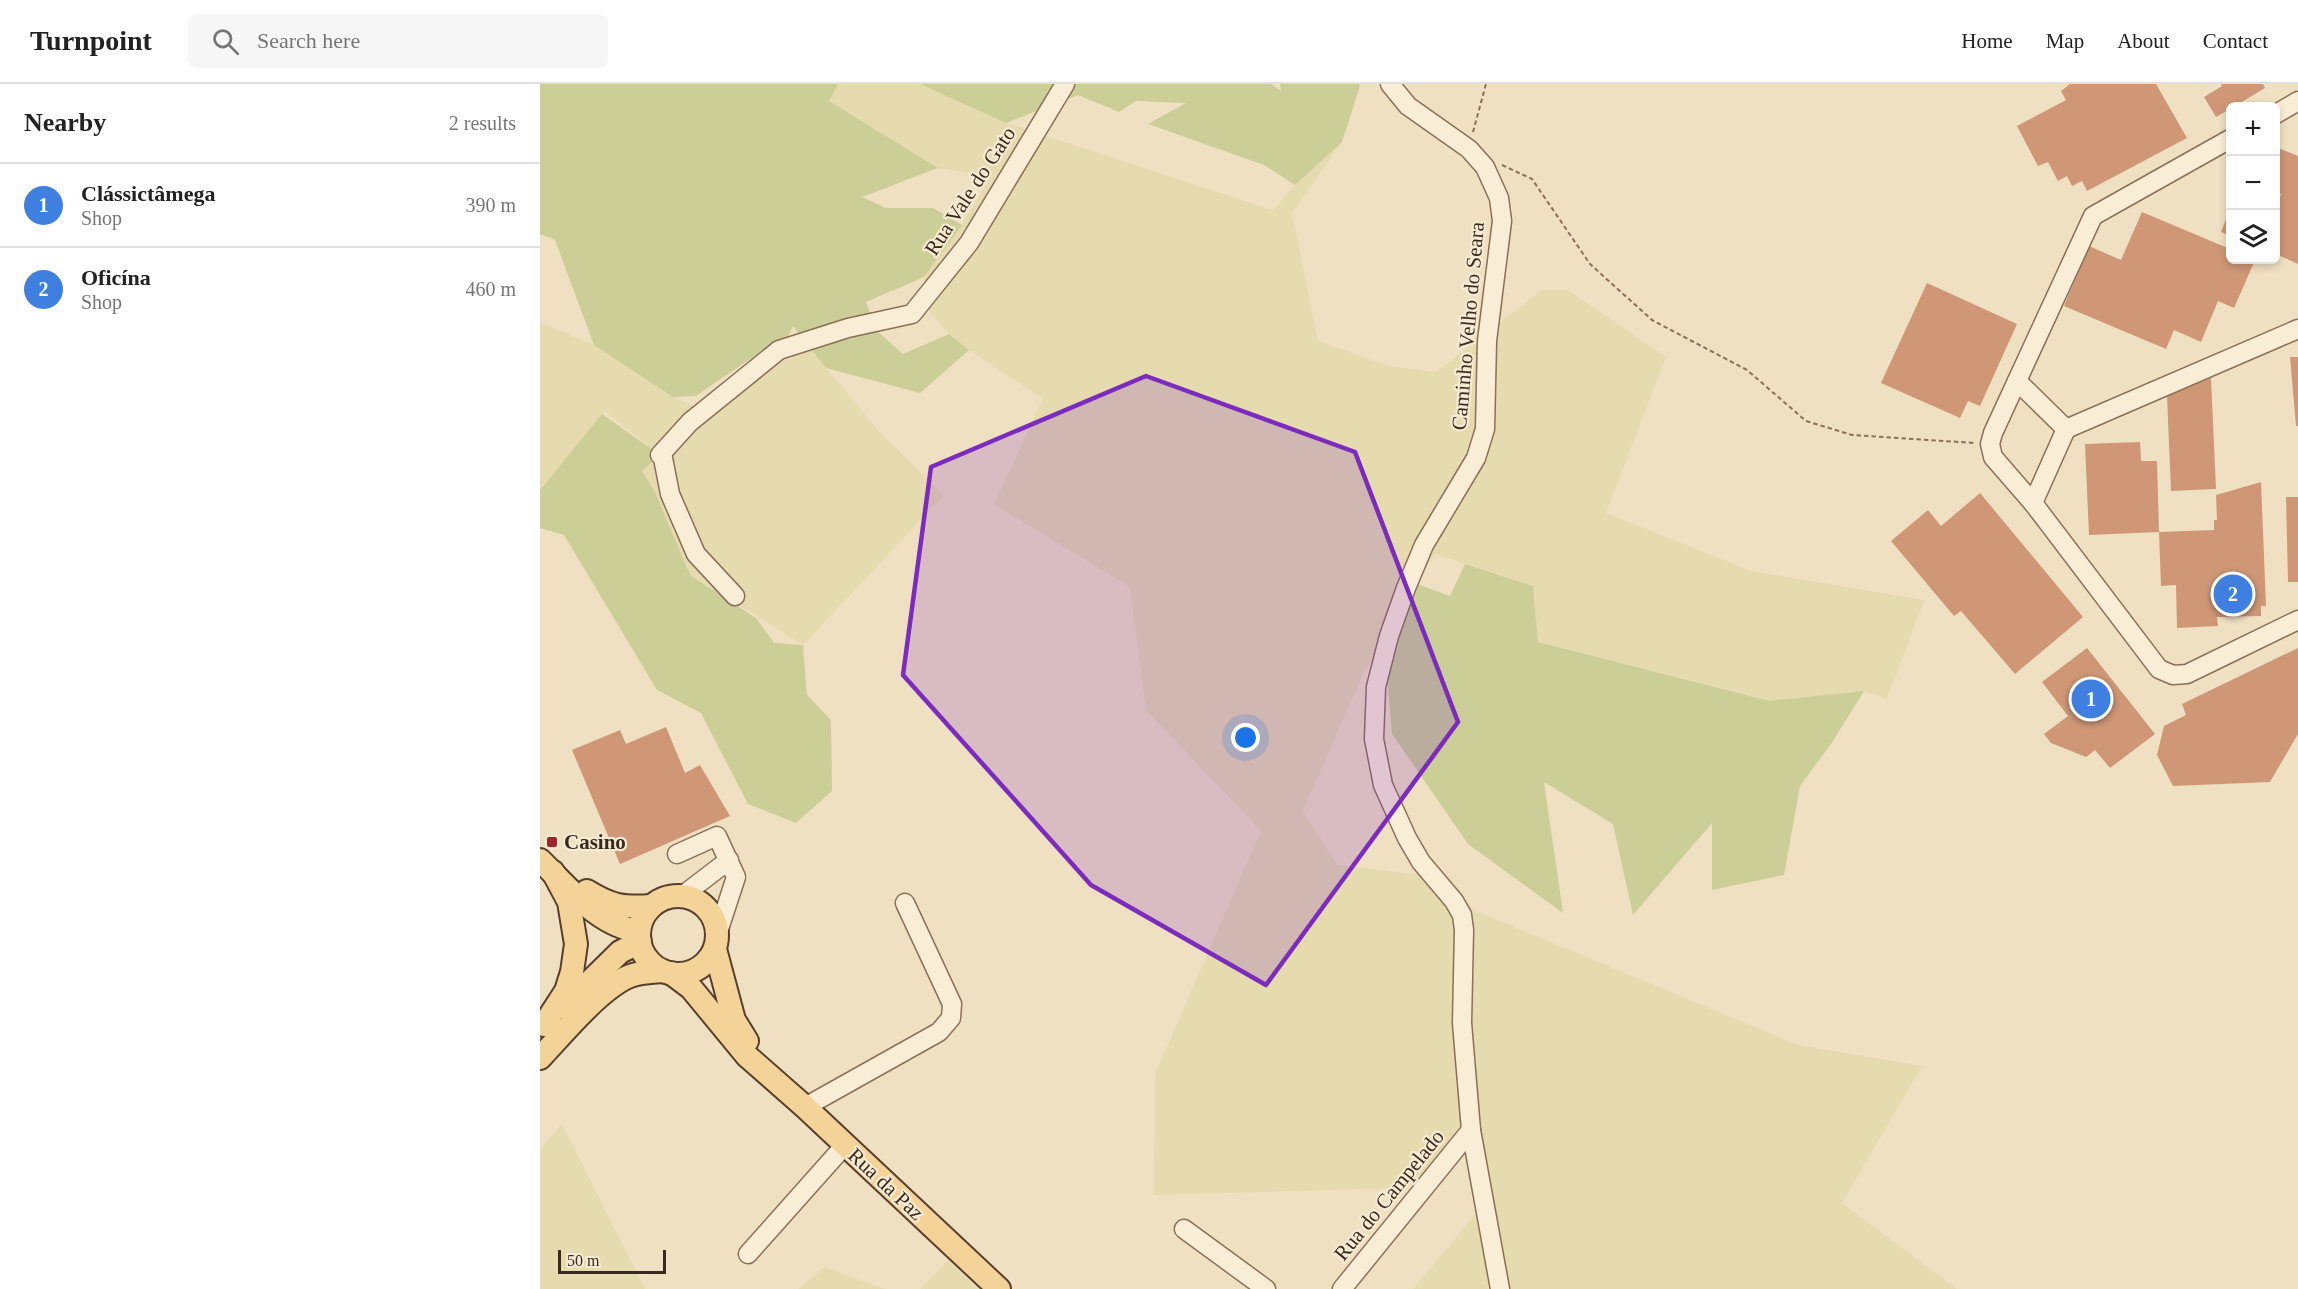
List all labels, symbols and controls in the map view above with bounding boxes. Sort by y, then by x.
search box [188,14,608,68]
text: Turnpoint [30,25,152,56]
icon: search [209,25,242,58]
text: Search here [257,28,360,53]
text: Home [1961,29,2013,53]
text: Map [2046,29,2084,53]
text: About [2117,29,2170,53]
text: Contact [2203,29,2268,53]
map controls [2226,102,2280,264]
button: + [2226,102,2280,156]
text: Nearby [24,108,106,137]
text: 2 results [449,112,516,134]
street label: Rua Vale do Gato [920,122,1020,260]
button: − [2226,156,2280,210]
text: Clássictâmega [81,181,215,206]
text: 1 [39,194,49,216]
text: 390 m [465,194,516,216]
text: Shop [81,207,122,229]
button: layers [2226,210,2280,264]
street label: Caminho Velho do Seara [1447,220,1489,431]
text: Oficína [81,265,151,290]
text: 2 [39,278,49,300]
text: 460 m [465,278,516,300]
text: Shop [81,291,122,313]
pin: 2 [2214,572,2252,616]
pin: 1 [2072,676,2110,722]
your location [1231,723,1260,752]
place label: Casino [564,830,626,854]
marker: Casino [545,835,559,849]
street label: Rua do Campelado [1329,1125,1449,1265]
street label: Rua da Paz [843,1143,929,1225]
scale bar [558,1247,666,1274]
text: 50 m [567,1252,599,1269]

